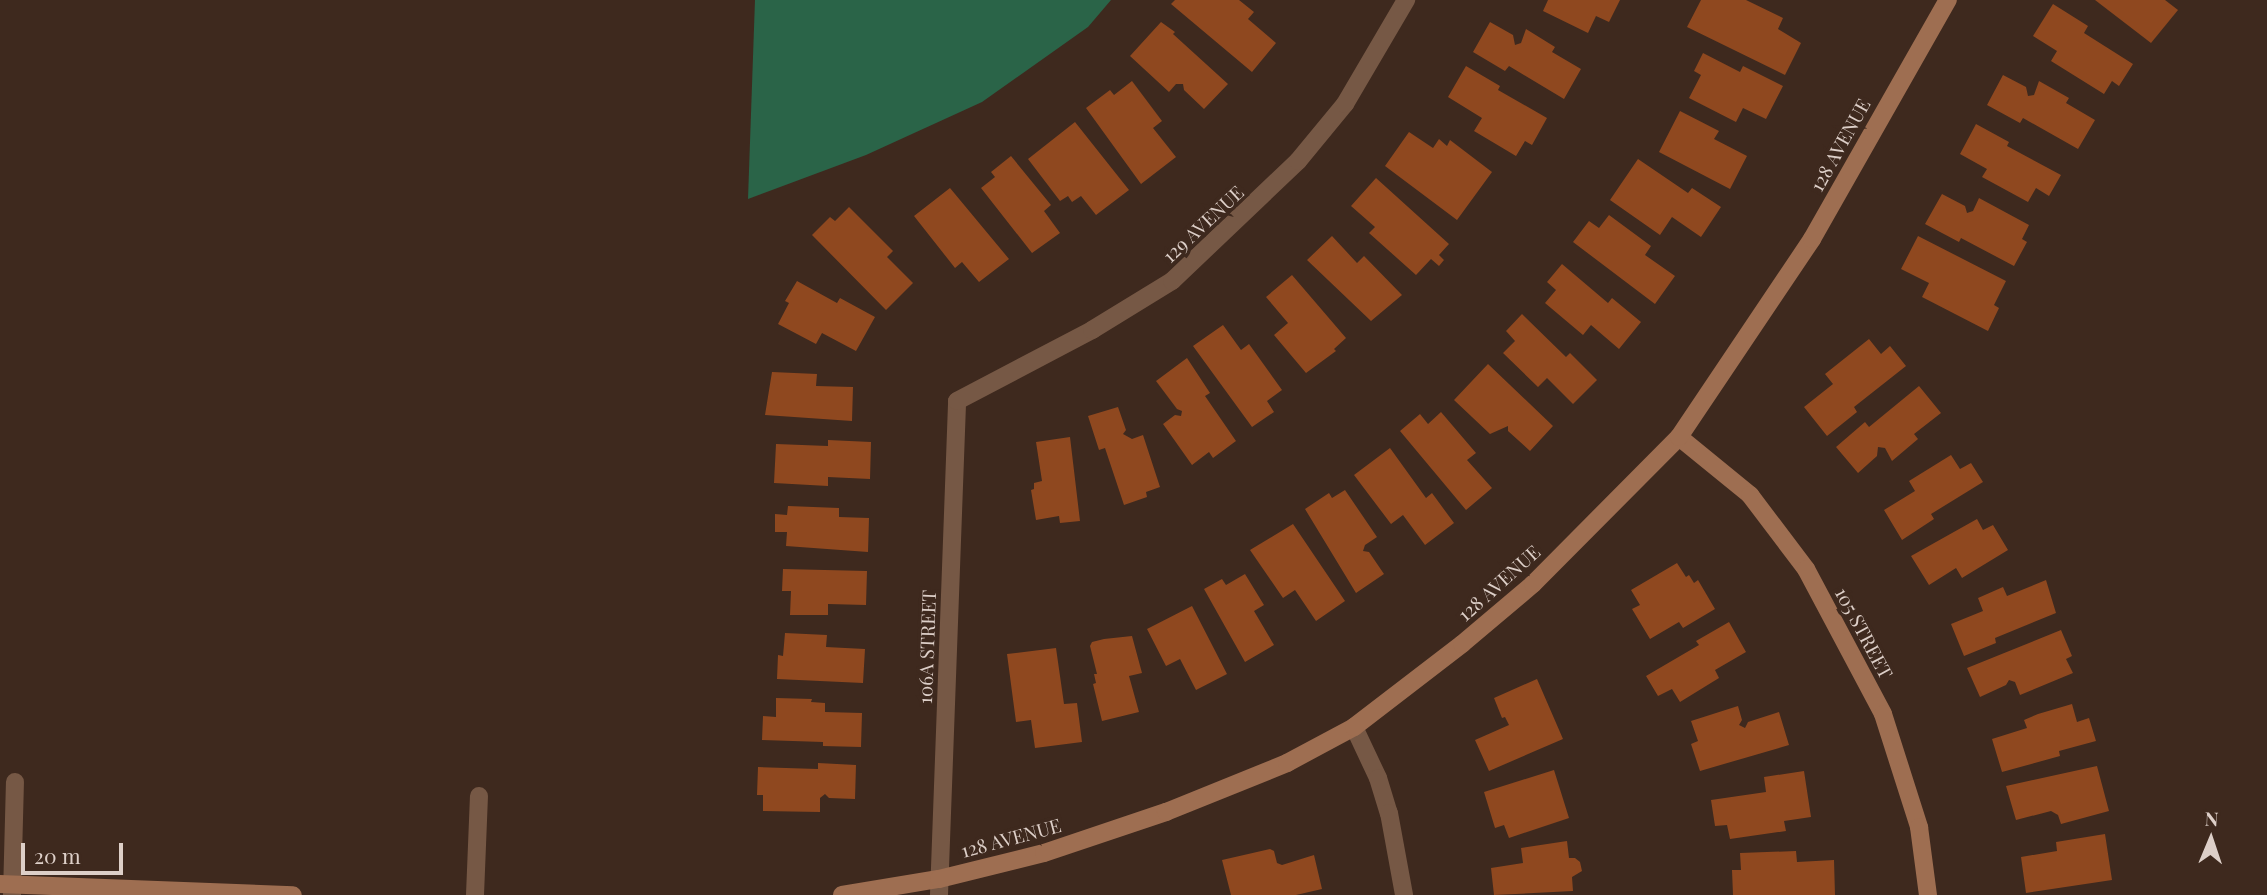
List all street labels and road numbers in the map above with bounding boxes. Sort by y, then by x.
street label: 128 AVENUE [1805,94,1875,196]
street label: 129 AVENUE [1158,181,1248,267]
street label: 128 AVENUE [1453,540,1545,626]
street label: 105 STREET [1830,583,1898,683]
street label: 106A STREET [914,590,940,704]
street label: 128 AVENUE [958,814,1064,862]

